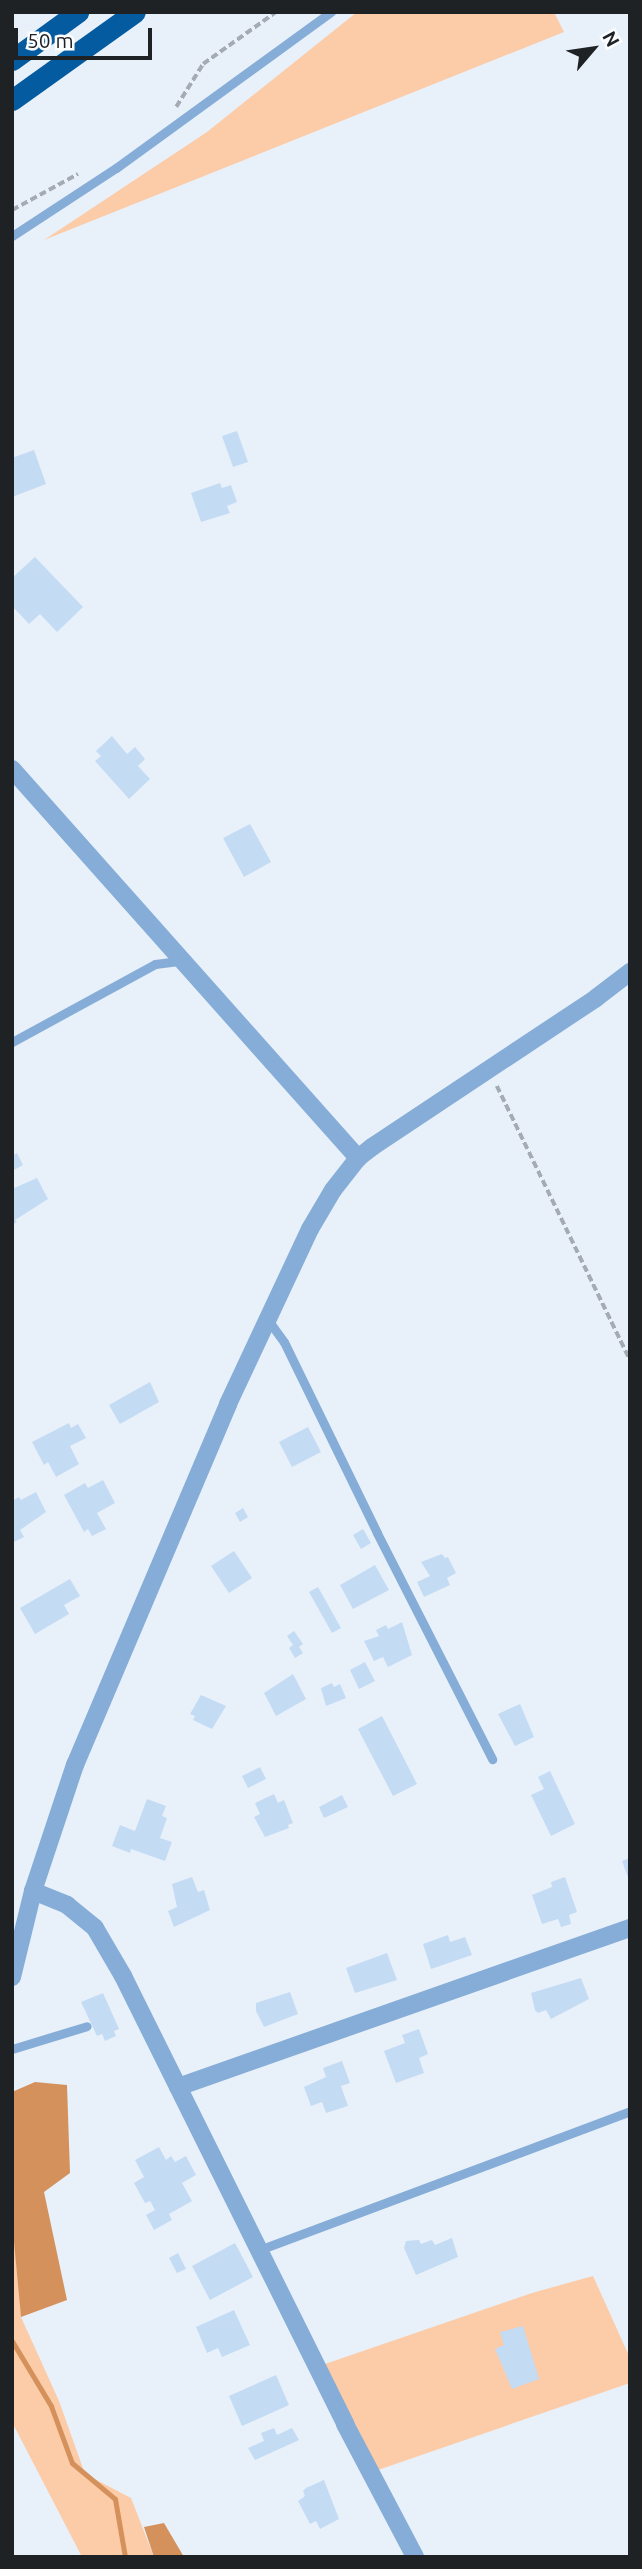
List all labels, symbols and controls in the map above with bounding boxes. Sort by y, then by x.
scale bar [18,14,156,58]
north arrow [558,14,628,84]
text: N [598,27,624,50]
text: 50 m [27,28,74,52]

